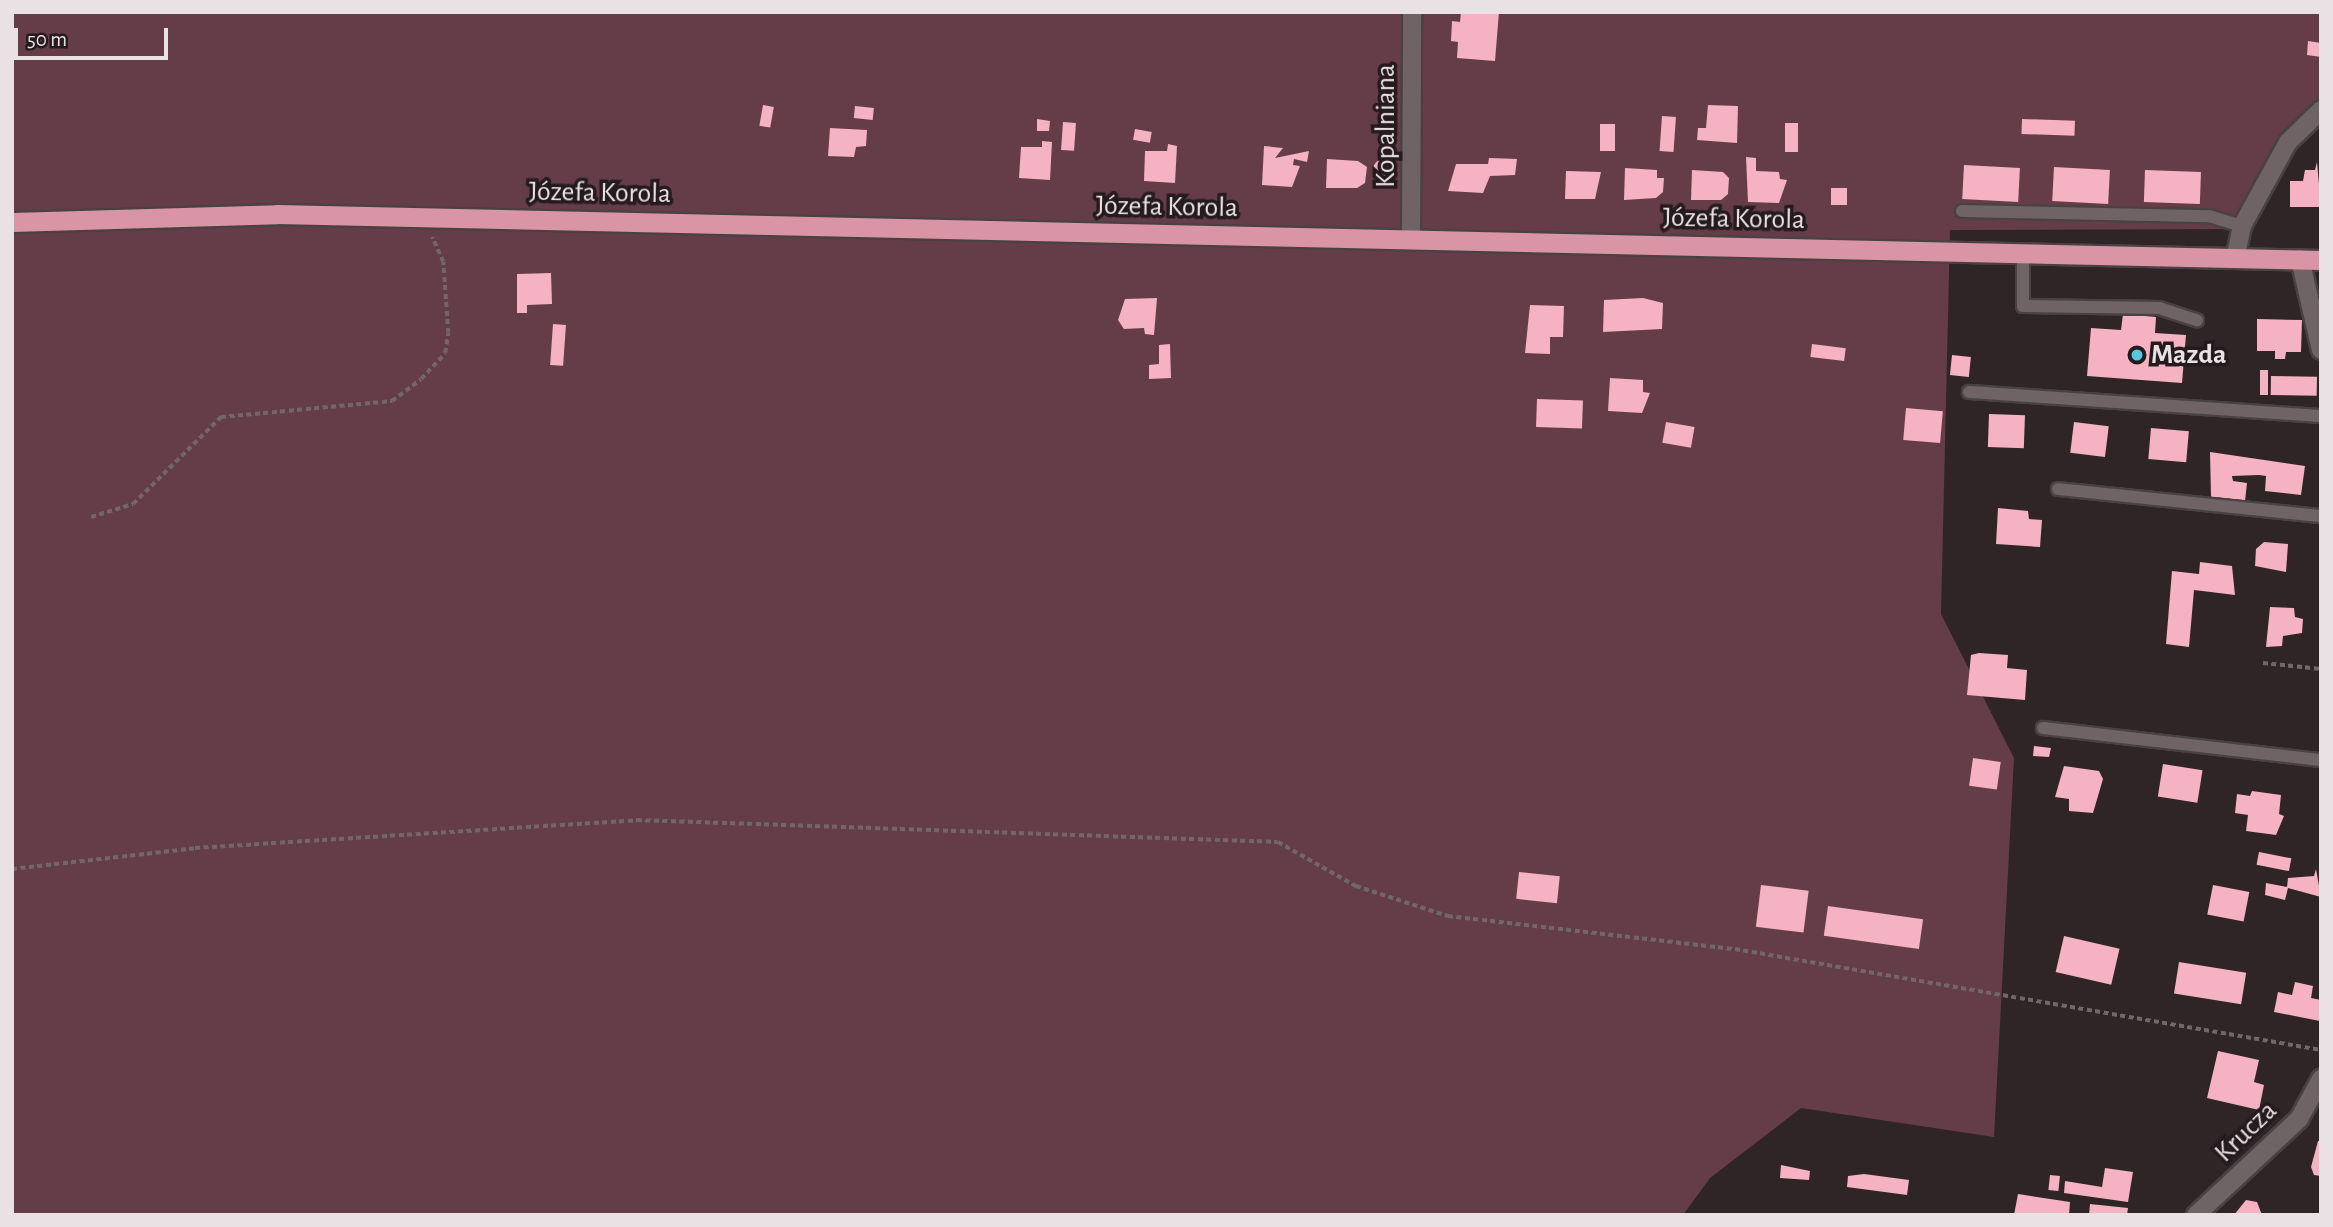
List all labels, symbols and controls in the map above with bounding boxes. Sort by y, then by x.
scale bar [18,14,172,58]
text: 50 m [27,29,67,50]
street label: Kopalniana [1369,64,1403,188]
street label: Józefa Korola [529,175,671,211]
street label: Józefa Korola [1096,189,1238,225]
street label: Józefa Korola [1663,201,1805,237]
place label: Mazda [2151,338,2226,372]
marker: Mazda [2129,347,2145,363]
street label: Krucza [2208,1094,2284,1170]

